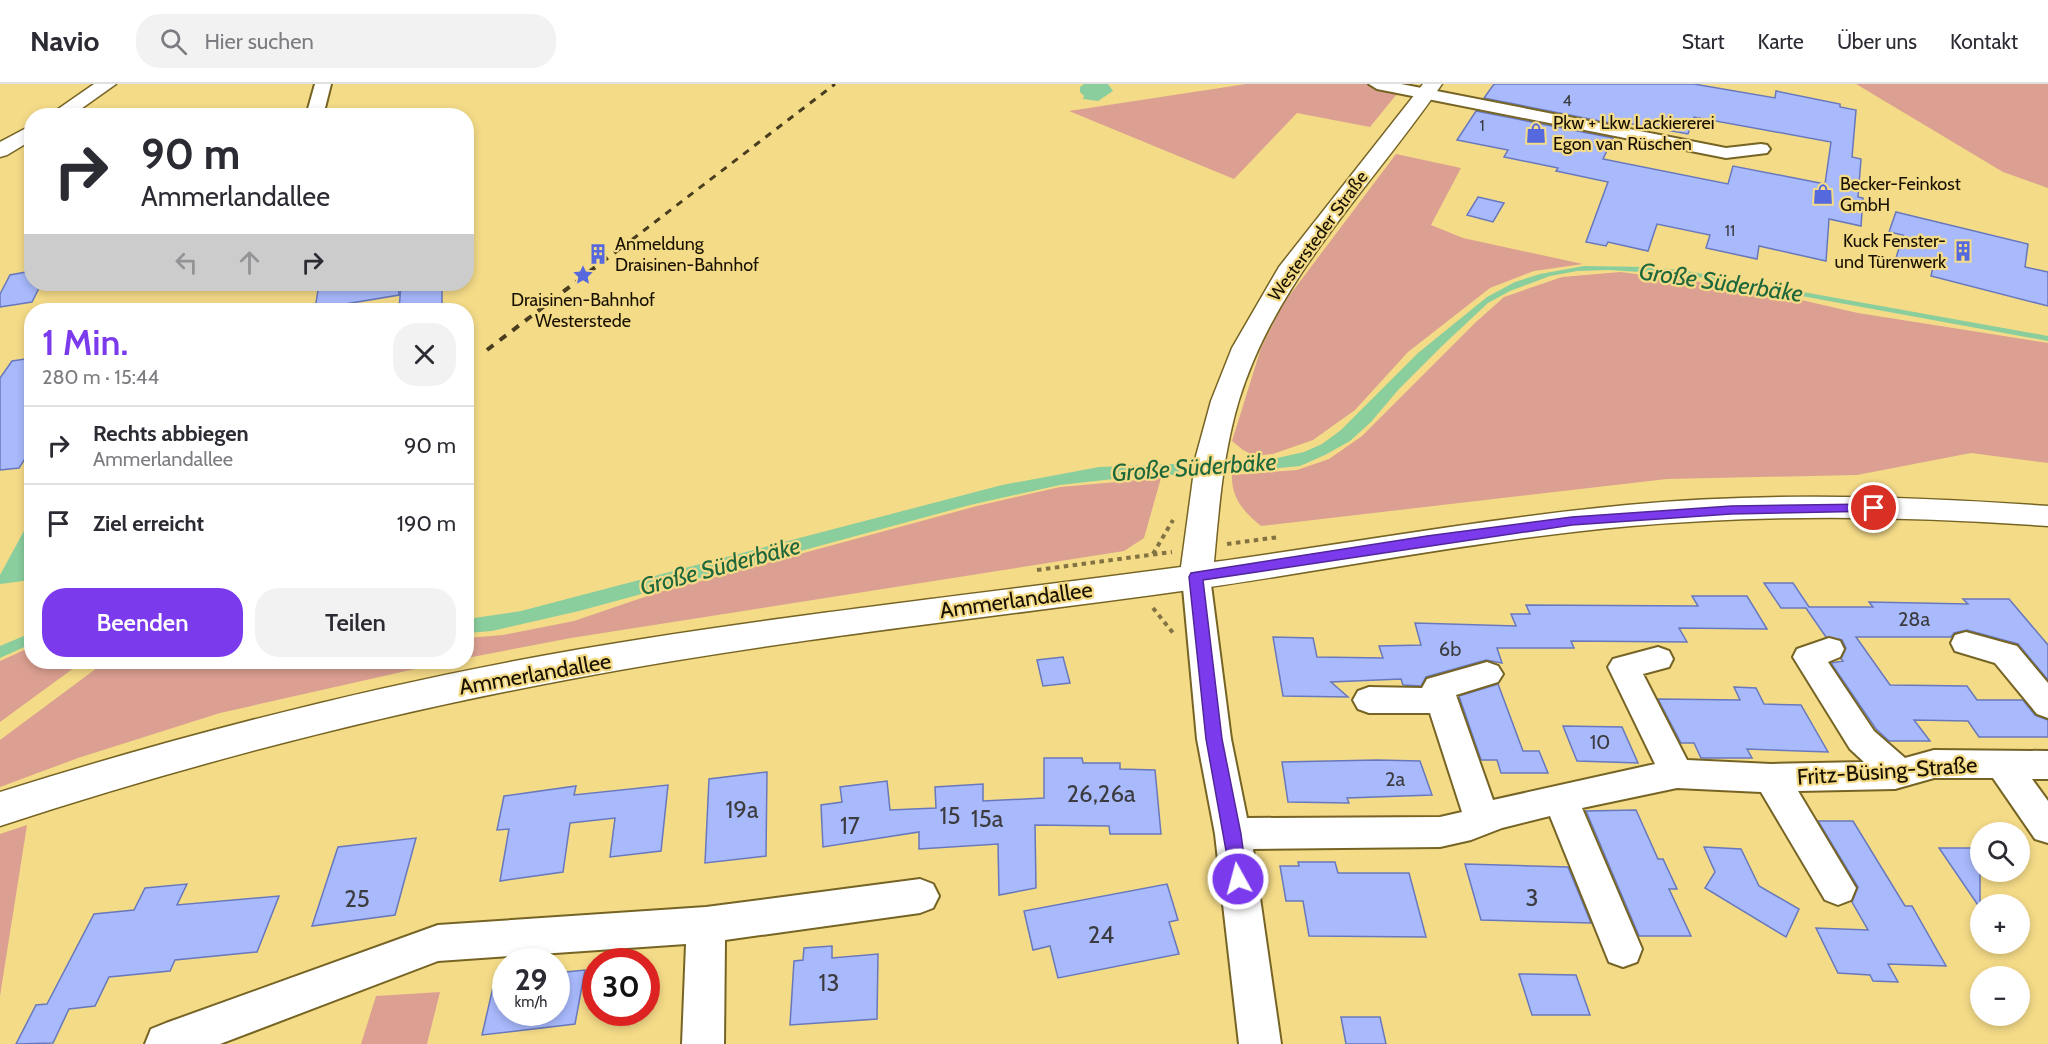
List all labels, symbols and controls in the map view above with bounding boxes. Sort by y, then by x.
search box [136,14,556,68]
text: Navio [30,24,100,58]
icon: search [157,25,190,58]
text: Hier suchen [205,28,314,55]
text: Start [1682,29,1725,54]
text: Karte [1758,29,1804,54]
text: Über uns [1837,29,1917,54]
text: Kontakt [1950,29,2018,54]
house number: 4 [1562,91,1572,110]
place label: Pkw + Lkw Lackiererei Egon van Rüschen [1553,112,1715,155]
house number: 1 [1479,116,1485,135]
shop icon: Pkw + Lkw Lackiererei Egon van Rüschen [1524,121,1548,145]
text: 90 m [141,128,240,180]
icon: right [42,132,120,210]
street label: Westersteder Straße [1263,167,1373,305]
place label: Becker-Feinkost GmbH [1840,173,1961,216]
text: Ammerlandallee [141,180,330,213]
shop icon: Becker-Feinkost GmbH [1811,182,1835,206]
house number: 11 [1725,221,1735,240]
place label: Kuck Fenster- und Türenwerk [1834,230,1947,273]
place label: Anmeldung Draisinen-Bahnhof [615,233,759,276]
building icon: Kuck Fenster- und Türenwerk [1951,239,1975,263]
building icon: Anmeldung Draisinen-Bahnhof [586,242,610,266]
icon: left [170,246,203,279]
icon: ahead [233,246,266,279]
icon: right [296,246,329,279]
water label: Große Süderbäke [1637,256,1805,308]
place icon: Draisinen-Bahnhof Westerstede [571,263,595,287]
place label: Draisinen-Bahnhof Westerstede [511,289,655,332]
text: 1 Min. [42,320,128,364]
button: close [393,323,456,386]
text: 280 m · 15:44 [42,365,159,389]
text: Rechts abbiegen [93,420,249,447]
icon: right [42,429,75,462]
text: 90 m [404,432,456,459]
text: Ammerlandallee [93,447,233,471]
water label: Große Süderbäke [1111,447,1277,487]
pin [1848,482,1899,533]
icon: arrive [1857,491,1890,524]
icon: arrive [42,507,75,540]
text: Ziel erreicht [93,510,204,537]
text: 190 m [397,510,456,537]
water label: Große Süderbäke [636,531,804,601]
street label: Ammerlandallee [938,576,1094,624]
button: Beenden [42,588,243,657]
button: Teilen [255,588,456,657]
house number: 28a [1898,607,1930,631]
house number: 6b [1439,637,1461,661]
street label: Ammerlandallee [457,647,613,701]
house number: 10 [1590,730,1610,754]
street label: Fritz-Büsing-Straße [1796,751,1978,791]
house number: 2a [1385,767,1405,791]
house number: 26,26a [1066,779,1136,808]
house number: 19a [726,795,759,824]
house number: 15 [940,801,960,830]
house number: 15a [971,804,1004,833]
house number: 17 [840,811,860,840]
map controls [1970,822,2030,1026]
button: search [1970,822,2030,882]
position arrow [1206,847,1270,911]
house number: 3 [1526,883,1538,912]
house number: 25 [344,884,370,913]
button: + [1970,894,2030,954]
house number: 24 [1088,920,1114,949]
speed limit sign: 30 [582,948,660,1026]
text: 29 [515,961,547,998]
button: − [1970,966,2030,1026]
house number: 13 [819,968,839,997]
text: km/h [515,993,547,1011]

